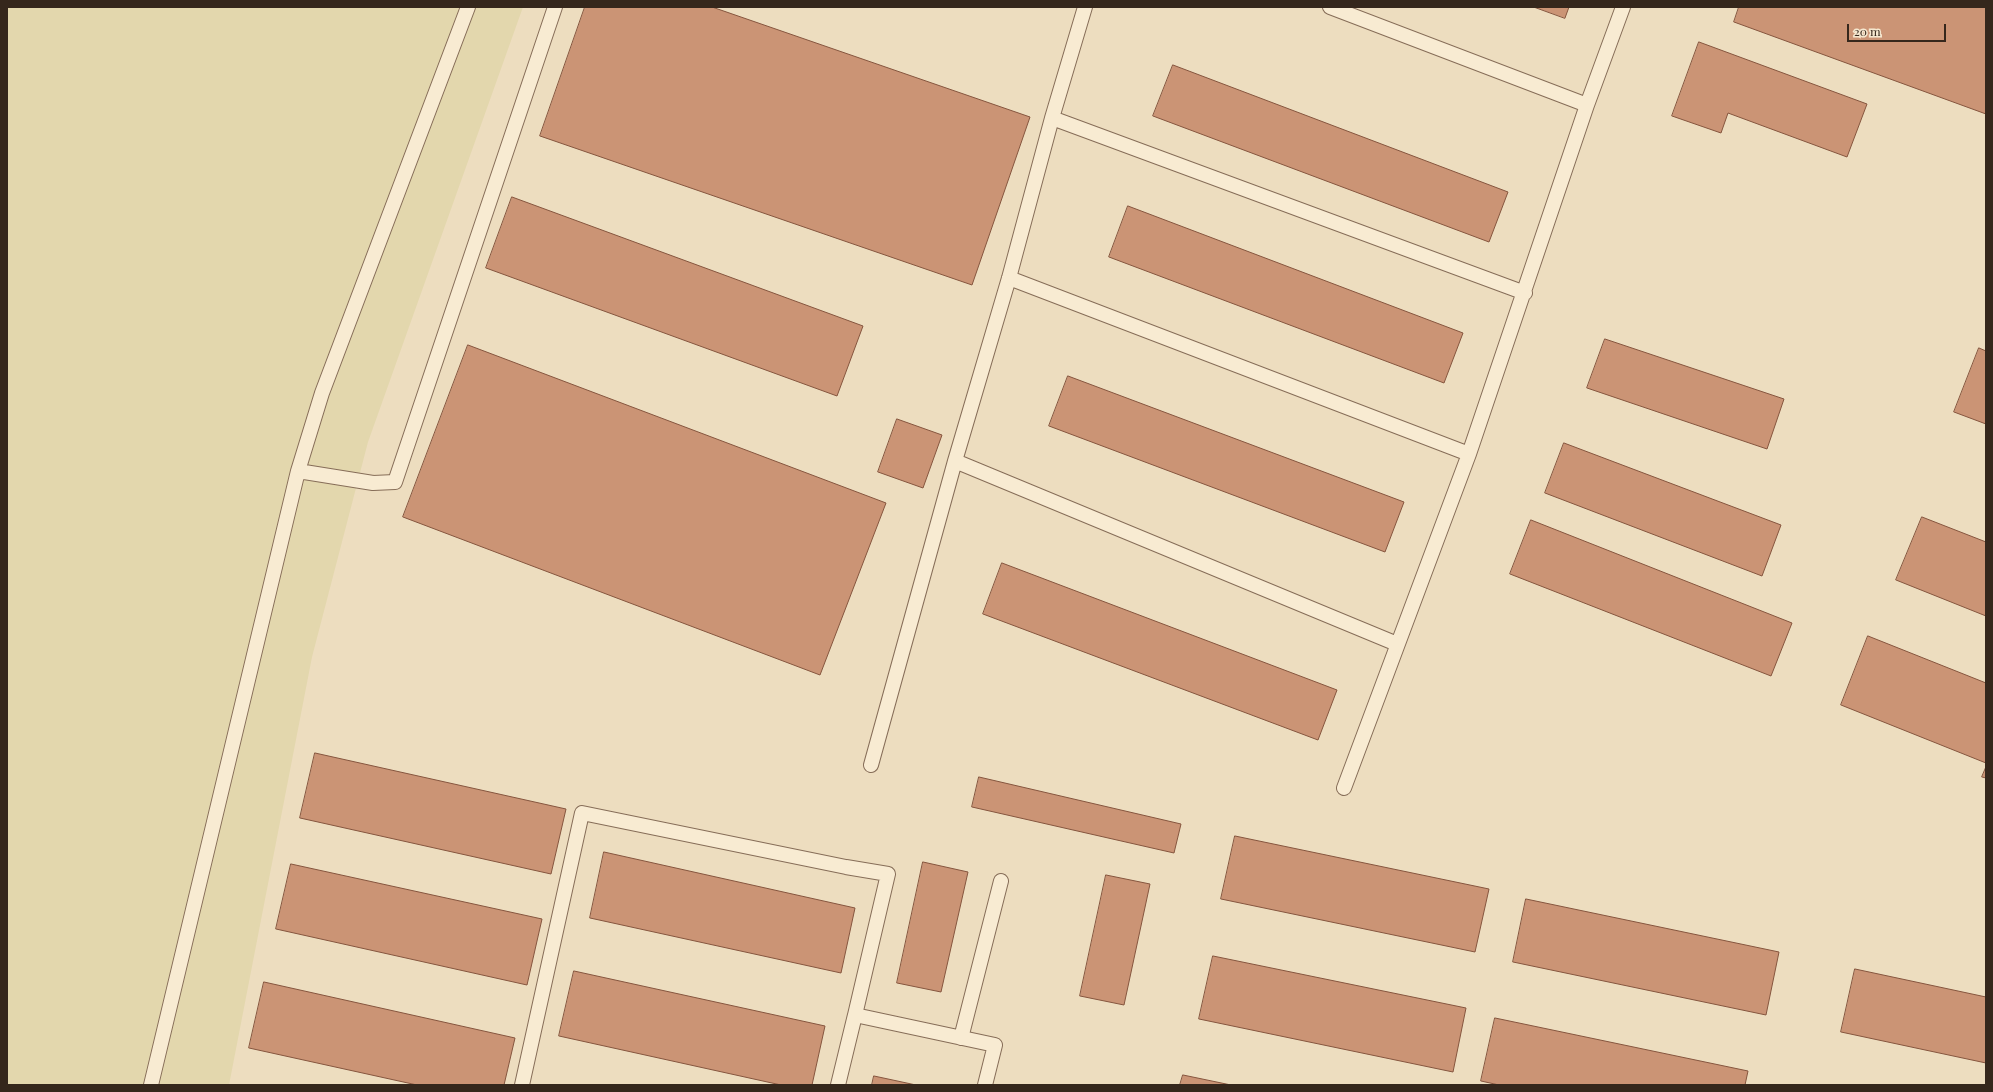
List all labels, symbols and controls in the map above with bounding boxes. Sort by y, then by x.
scale bar [1849,16,1948,42]
text: 20 m [1854,23,1881,39]

